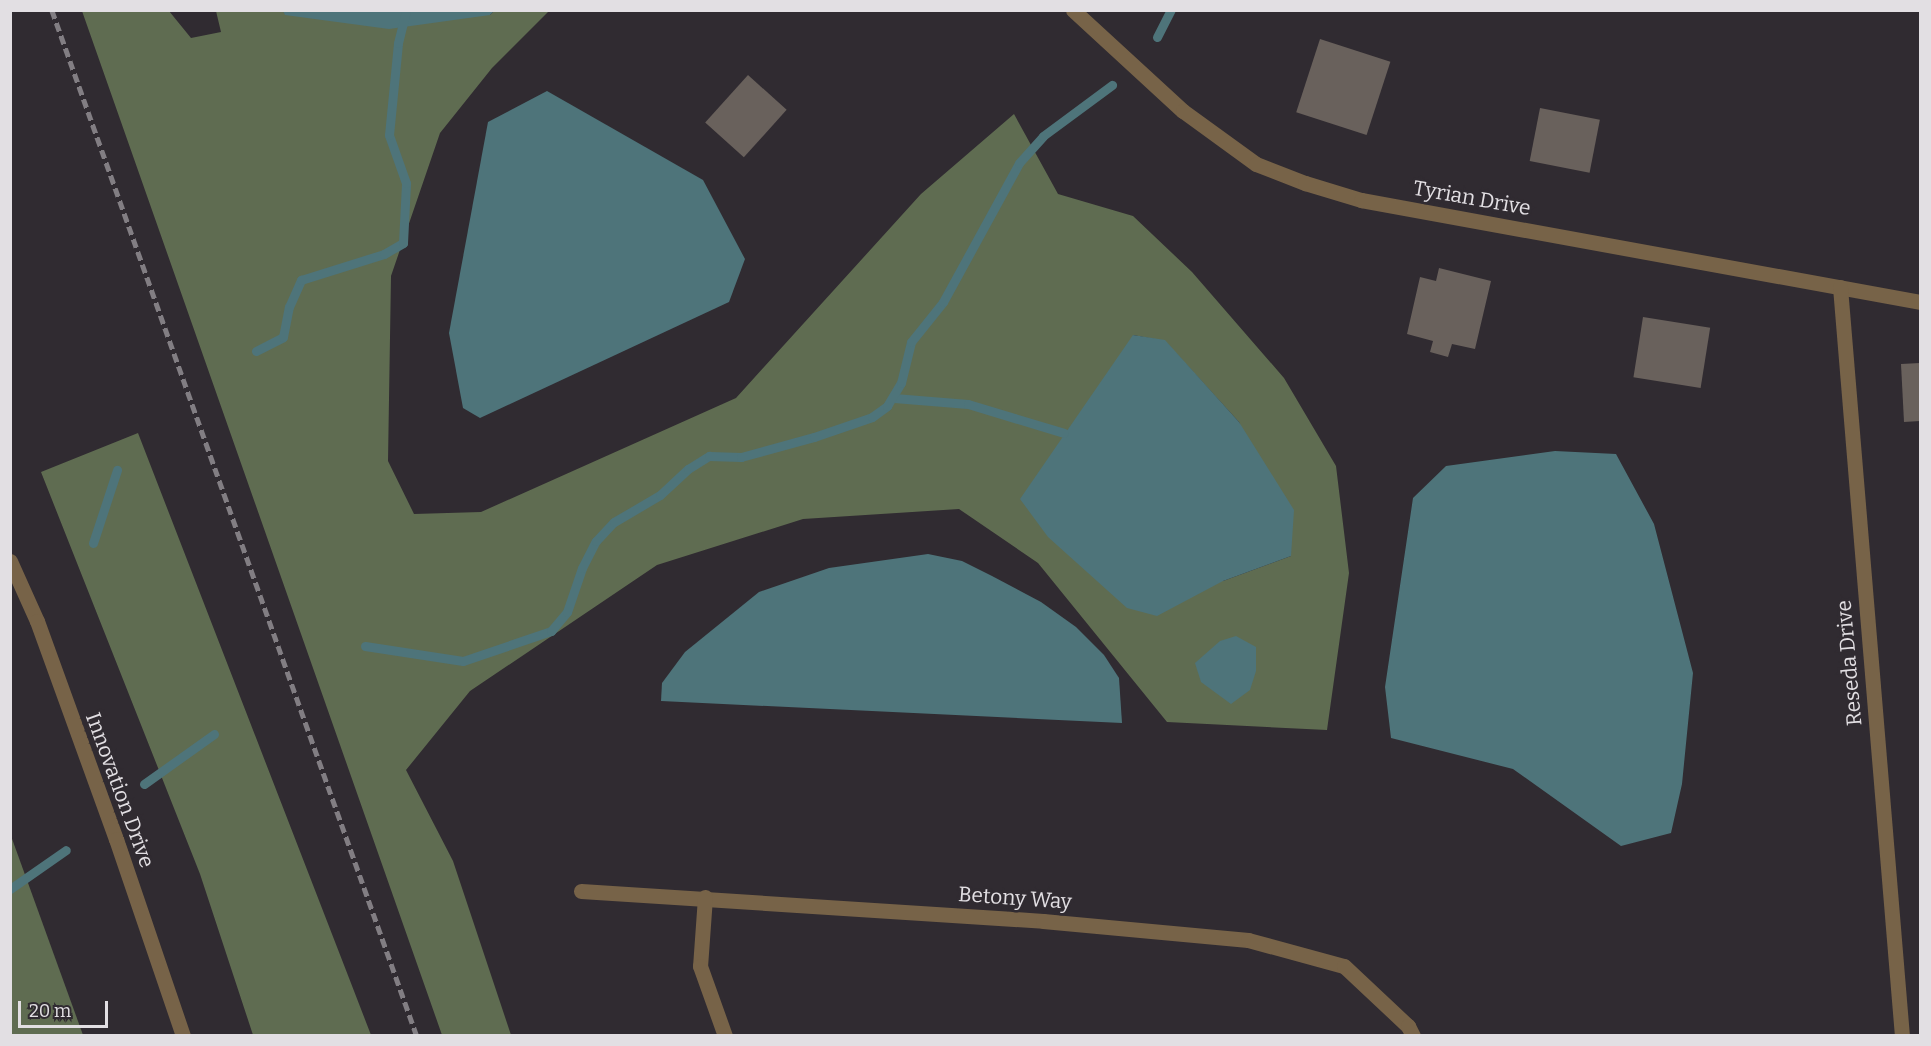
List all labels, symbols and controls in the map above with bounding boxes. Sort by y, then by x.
street label: Tyrian Drive [1411,175,1533,221]
street label: Reseda Drive [1831,599,1867,727]
street label: Innovation Drive [80,709,160,871]
street label: Betony Way [957,881,1073,915]
scale bar [21,989,111,1027]
text: 20 m [29,1000,71,1022]

